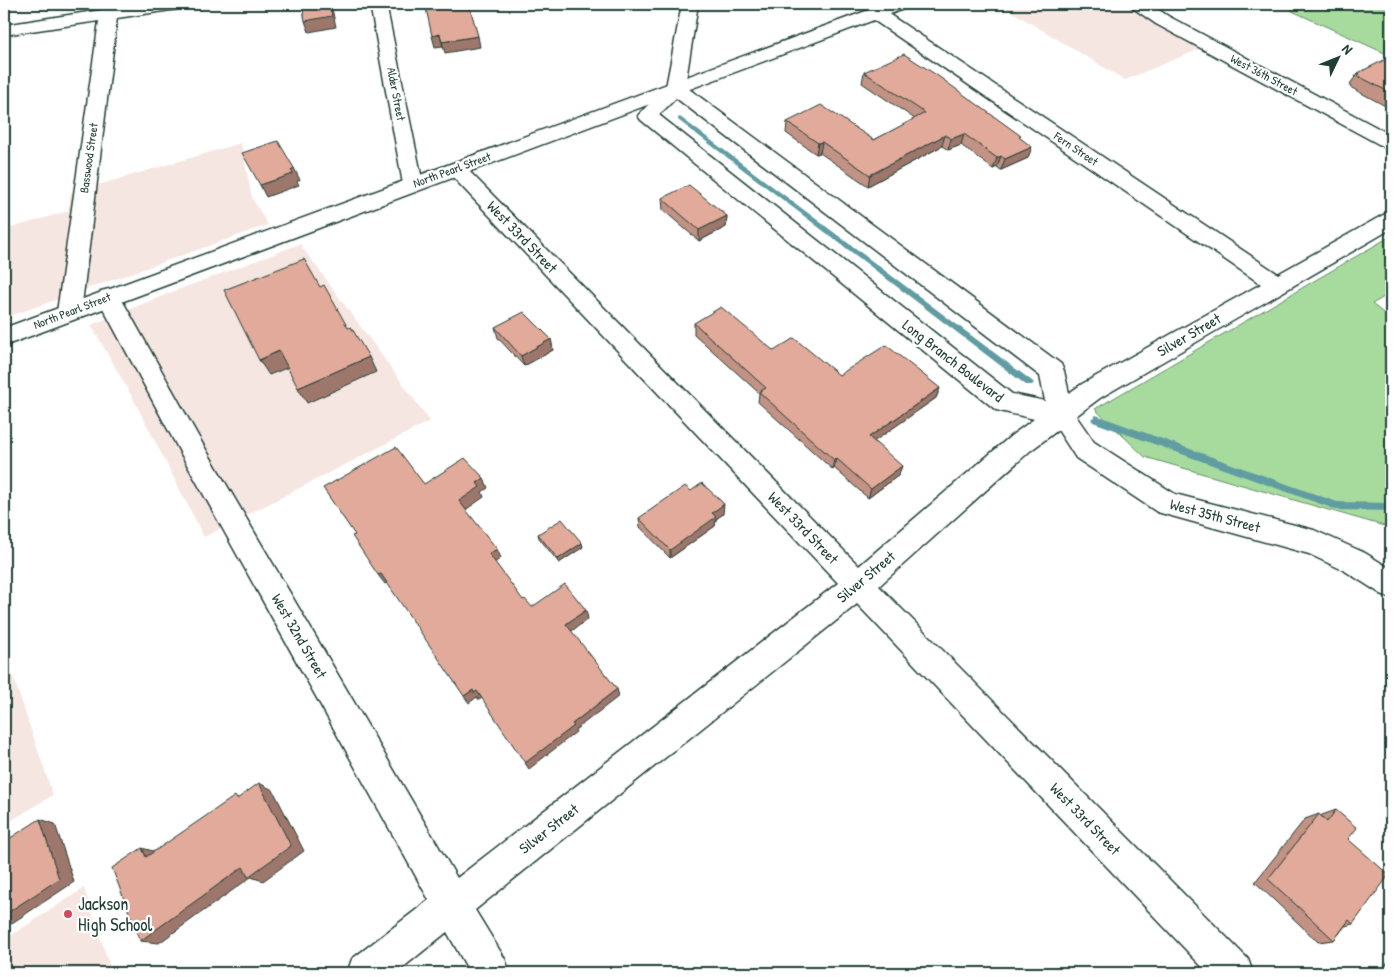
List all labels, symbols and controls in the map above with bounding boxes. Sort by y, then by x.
north arrow [1312,32,1362,82]
text: N [1338,40,1358,58]
street label: West 36th Street [1228,50,1302,100]
street label: Alder Street [383,66,410,123]
street label: Basswood Street [75,121,102,194]
street label: Fern Street [1050,127,1102,170]
street label: North Pearl Street [411,147,494,191]
street label: West 33rd Street [482,196,563,278]
street label: North Pearl Street [31,288,114,333]
street label: Silver Street [1153,307,1225,361]
street label: Long Branch Boulevard [898,314,1008,407]
street label: West 33rd Street [763,487,844,569]
street label: West 35th Street [1168,493,1263,538]
street label: Silver Street [832,545,900,607]
street label: West 32nd Street [267,590,333,683]
street label: West 33rd Street [1045,778,1126,860]
street label: Silver Street [515,798,584,859]
place label: Jackson High School [78,891,152,937]
marker: Jackson High School [62,908,74,920]

